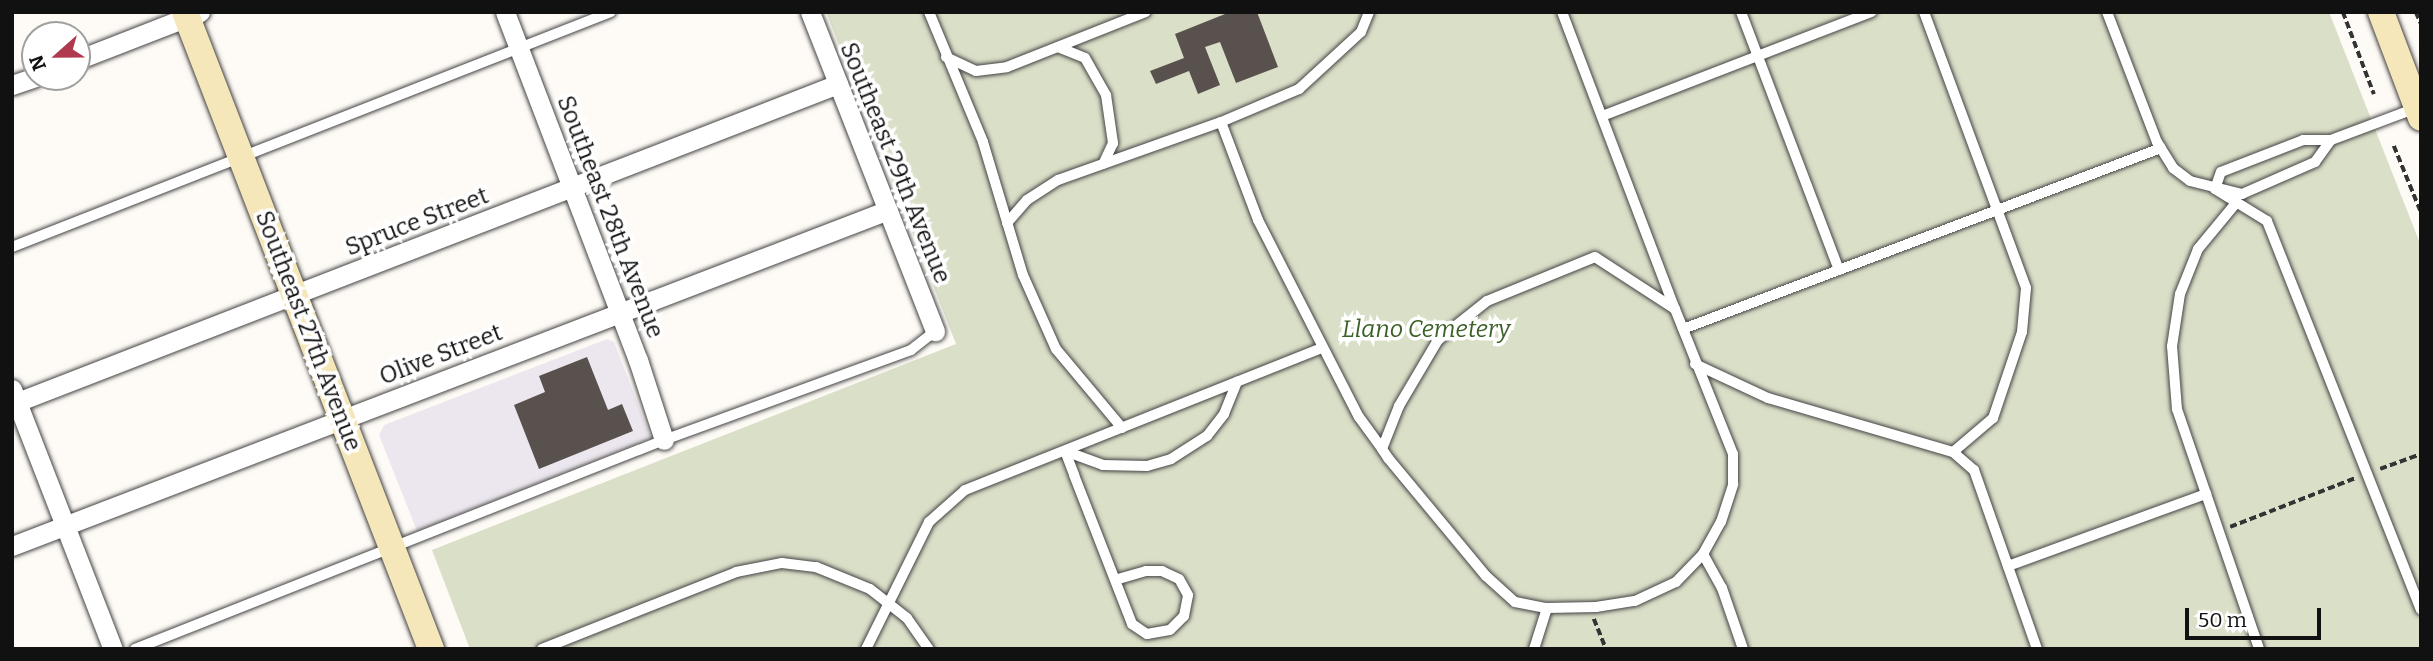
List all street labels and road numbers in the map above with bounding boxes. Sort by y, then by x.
street label: Southeast 29th Avenue [834,38,956,288]
street label: Southeast 28th Avenue [550,92,670,342]
street label: Spruce Street [341,182,493,262]
street label: Southeast 27th Avenue [249,207,367,455]
street label: Olive Street [376,318,506,392]

